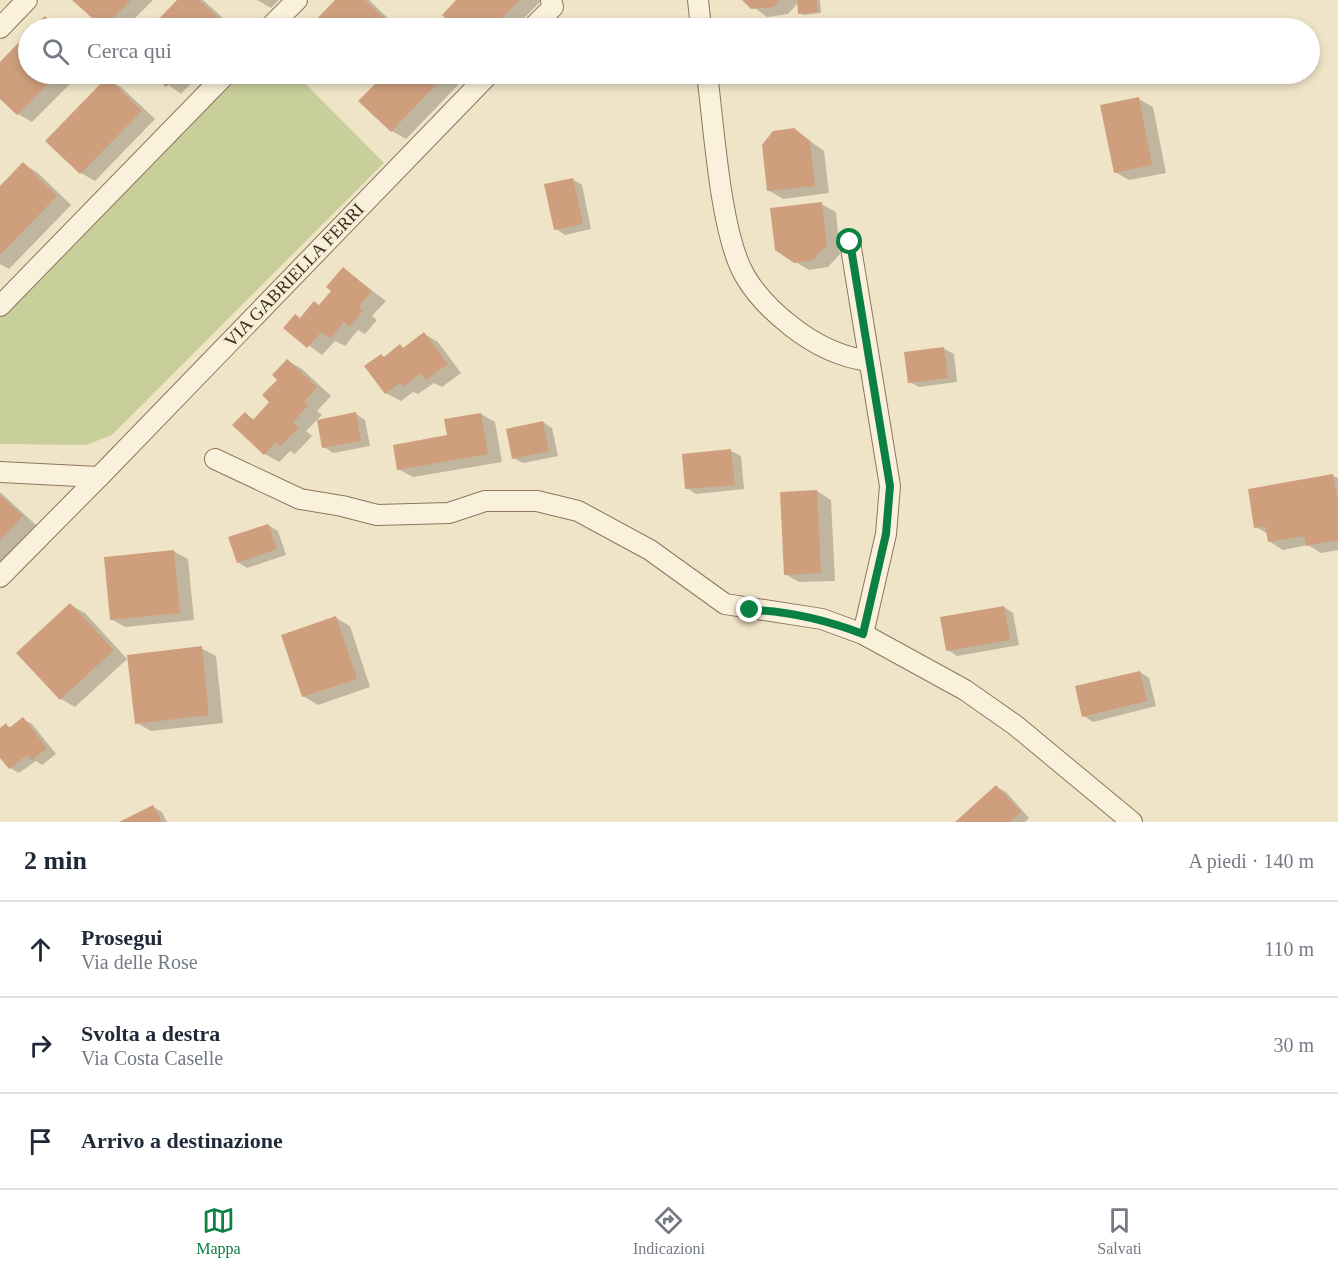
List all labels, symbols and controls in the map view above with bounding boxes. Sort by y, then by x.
search box [18,18,1320,84]
icon: search [39,35,72,68]
text: Cerca qui [87,38,172,63]
street label: VIA GABRIELLA FERRI [220,199,368,351]
route start [836,228,862,254]
route end [736,596,762,622]
text: 2 min [24,846,87,875]
text: A piedi · 140 m [1188,850,1314,872]
text: Prosegui [81,925,162,950]
icon: ahead [24,933,57,966]
text: 110 m [1264,938,1314,960]
text: Via delle Rose [81,951,198,973]
text: Svolta a destra [81,1021,220,1046]
icon: right [24,1029,57,1062]
text: 30 m [1273,1034,1314,1056]
text: Via Costa Caselle [81,1047,223,1069]
icon: arrive [24,1125,57,1158]
text: Arrivo a destinazione [81,1128,283,1153]
tab: Mappa [196,1204,241,1258]
tab: Indicazioni [633,1204,705,1258]
tab: Salvati [1097,1204,1142,1258]

